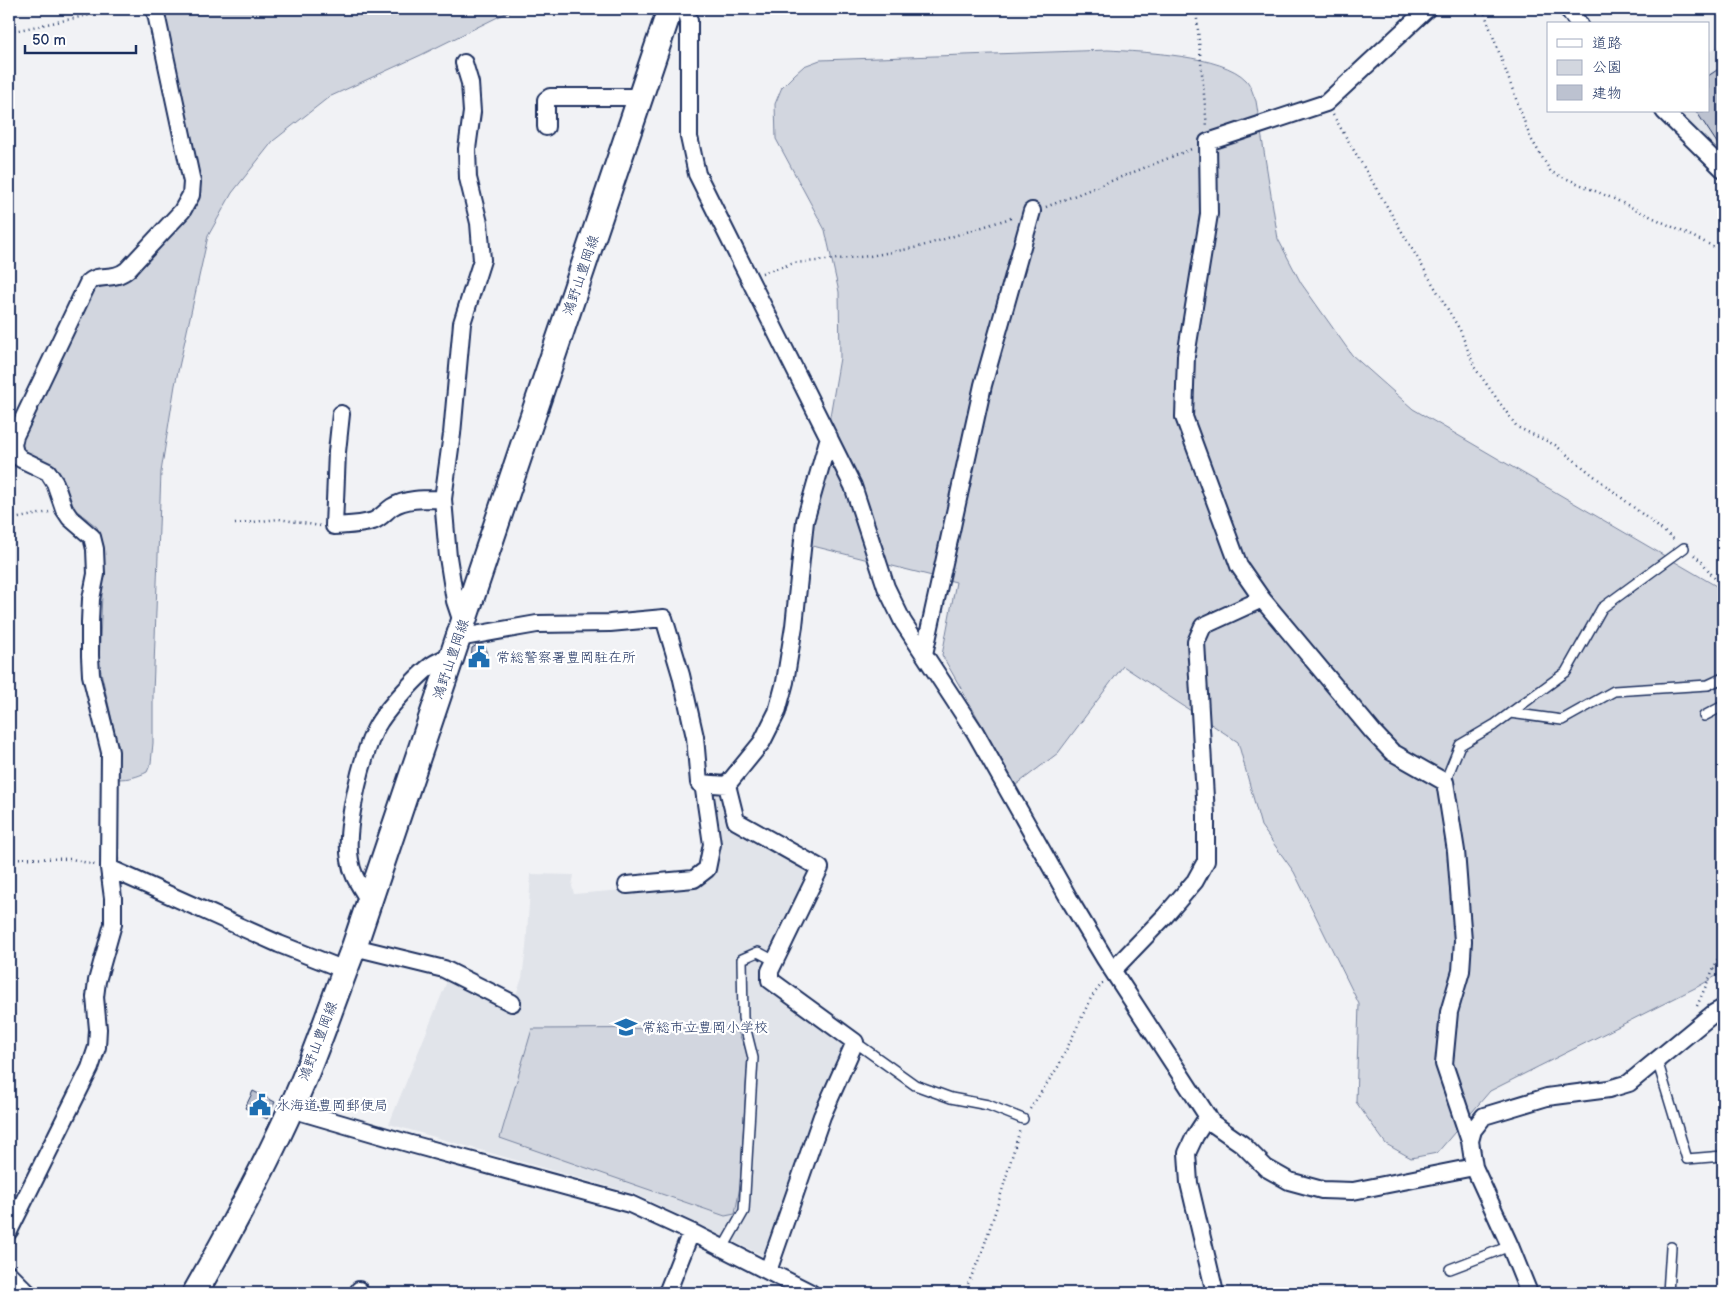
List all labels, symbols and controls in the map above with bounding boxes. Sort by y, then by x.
scale bar [25,22,136,54]
legend [1547,22,1710,112]
text: 50 m [32,31,66,50]
text: 道路 [1592,34,1622,53]
text: 公園 [1592,58,1622,77]
text: 建物 [1592,84,1622,103]
street label: 鴻野山豊岡線 [559,233,603,317]
street label: 鴻野山豊岡線 [429,617,473,701]
public building icon: 常総警察署豊岡駐在所 [466,644,492,670]
place label: 常総警察署豊岡駐在所 [496,649,636,666]
street label: 鴻野山豊岡線 [295,999,341,1083]
school or university icon: 常総市立豊岡小学校 [613,1014,639,1040]
place label: 常総市立豊岡小学校 [642,1019,768,1036]
public building icon: 水海道豊岡郵便局 [247,1092,273,1118]
place label: 水海道豊岡郵便局 [276,1097,388,1114]

